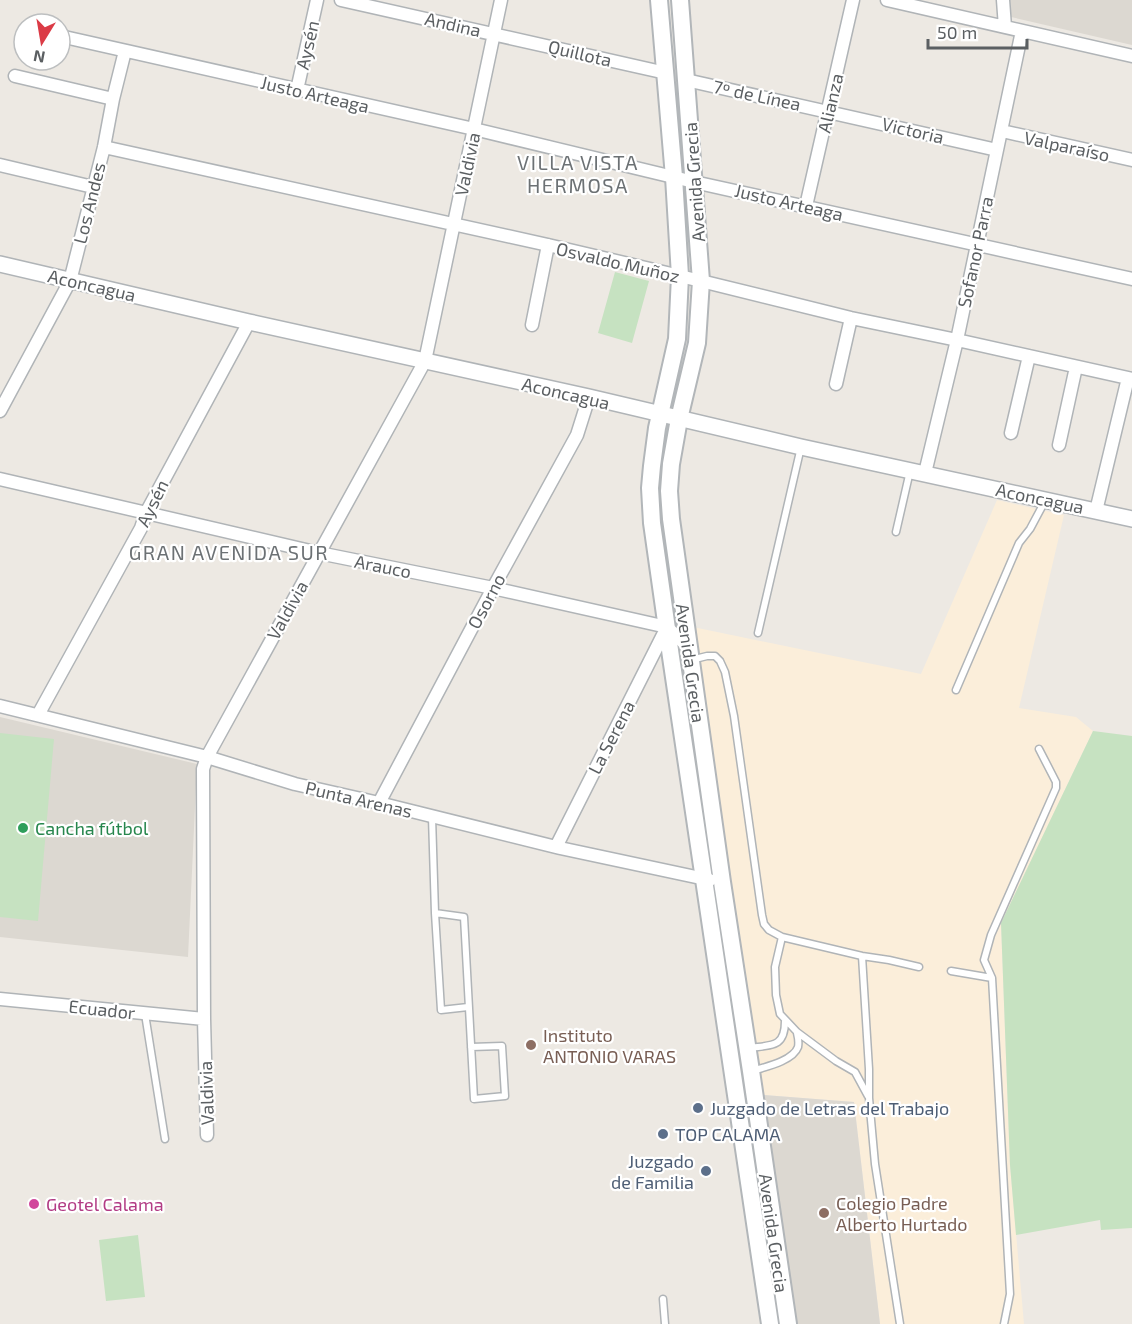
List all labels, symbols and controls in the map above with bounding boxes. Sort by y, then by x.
street label: Andina [423,7,483,41]
north arrow [12,12,72,72]
scale bar [928,12,1027,50]
street label: Aysén [291,18,323,72]
text: 50 m [937,21,977,43]
street label: Quillota [546,35,614,71]
text: N [32,47,47,68]
street label: Justo Arteaga [259,71,371,117]
street label: Alianza [812,71,848,135]
street label: 7º de Línea [711,75,803,115]
street label: Victoria [880,112,946,148]
street label: Avenida Grecia [679,121,709,243]
street label: Valparaíso [1022,126,1112,166]
street label: Valdivia [450,130,484,198]
district label: VILLA VISTA HERMOSA [517,150,639,197]
street label: Los Andes [68,160,110,246]
street label: Justo Arteaga [733,179,845,225]
street label: Sofanor Parra [952,194,998,310]
street label: Osvaldo Muñoz [554,237,682,287]
street label: Aconcagua [46,264,138,306]
street label: Aconcagua [520,372,612,414]
street label: Aysén [131,476,173,530]
street label: Aconcagua [994,478,1086,518]
district label: GRAN AVENIDA SUR [129,540,329,564]
street label: Arauco [353,550,413,582]
street label: Osorno [462,570,510,632]
street label: Valdivia [262,577,312,643]
street label: Avenida Grecia [672,602,710,724]
street label: La Serena [583,696,639,778]
street label: Punta Arenas [303,776,415,822]
place label: Cancha fútbol [35,817,149,839]
marker: Cancha fútbol [16,821,30,835]
street label: Ecuador [68,995,136,1023]
place label: Instituto ANTONIO VARAS [543,1024,676,1067]
marker: Instituto ANTONIO VARAS [524,1038,538,1052]
street label: Valdivia [194,1060,218,1126]
place label: Juzgado de Letras del Trabajo [710,1097,949,1119]
marker: Juzgado de Letras del Trabajo [691,1101,705,1115]
place label: TOP CALAMA [675,1123,781,1145]
marker: TOP CALAMA [656,1127,670,1141]
place label: Juzgado de Familia [611,1150,694,1193]
marker: Juzgado de Familia [699,1164,713,1178]
street label: Avenida Grecia [755,1172,793,1294]
place label: Colegio Padre Alberto Hurtado [836,1192,968,1235]
place label: Geotel Calama [46,1193,164,1215]
marker: Geotel Calama [27,1197,41,1211]
marker: Colegio Padre Alberto Hurtado [817,1206,831,1220]

